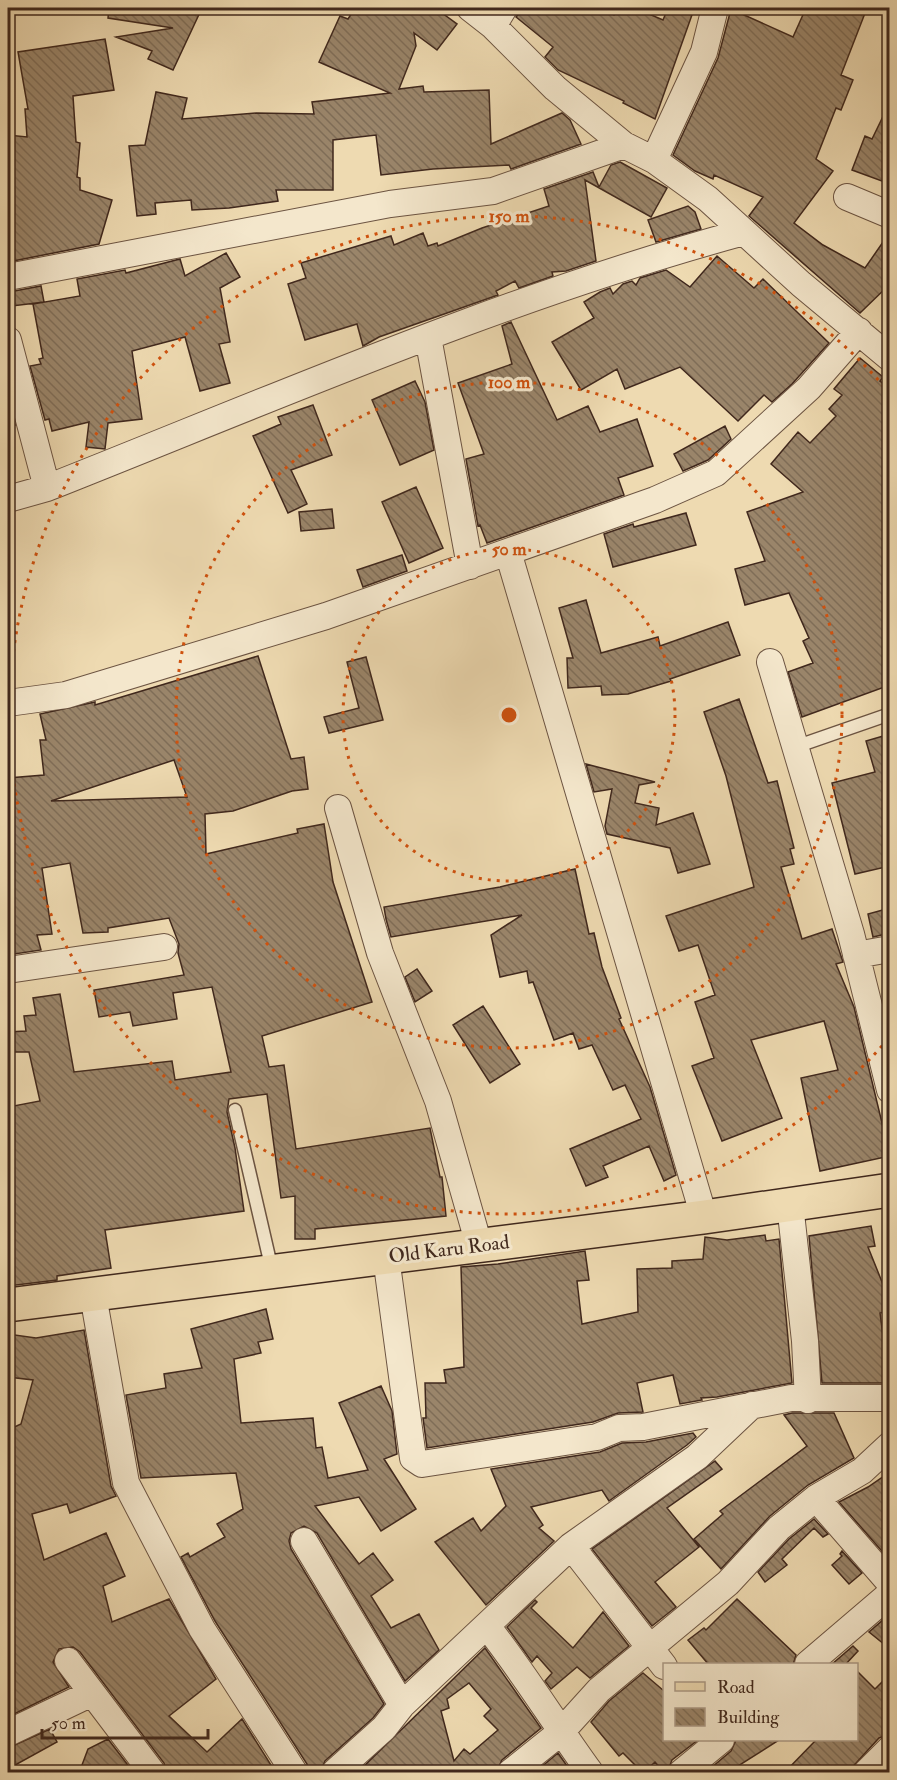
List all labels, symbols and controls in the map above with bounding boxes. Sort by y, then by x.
text: 150 m [488,205,531,228]
text: 100 m [488,371,531,394]
text: 50 m [492,538,527,561]
centre of rings [499,705,519,725]
street label: Old Karu Road [387,1229,511,1269]
legend [663,1663,858,1741]
text: Road [717,1676,755,1699]
scale bar [42,1702,208,1740]
text: Building [717,1706,780,1729]
text: 50 m [51,1712,86,1735]

